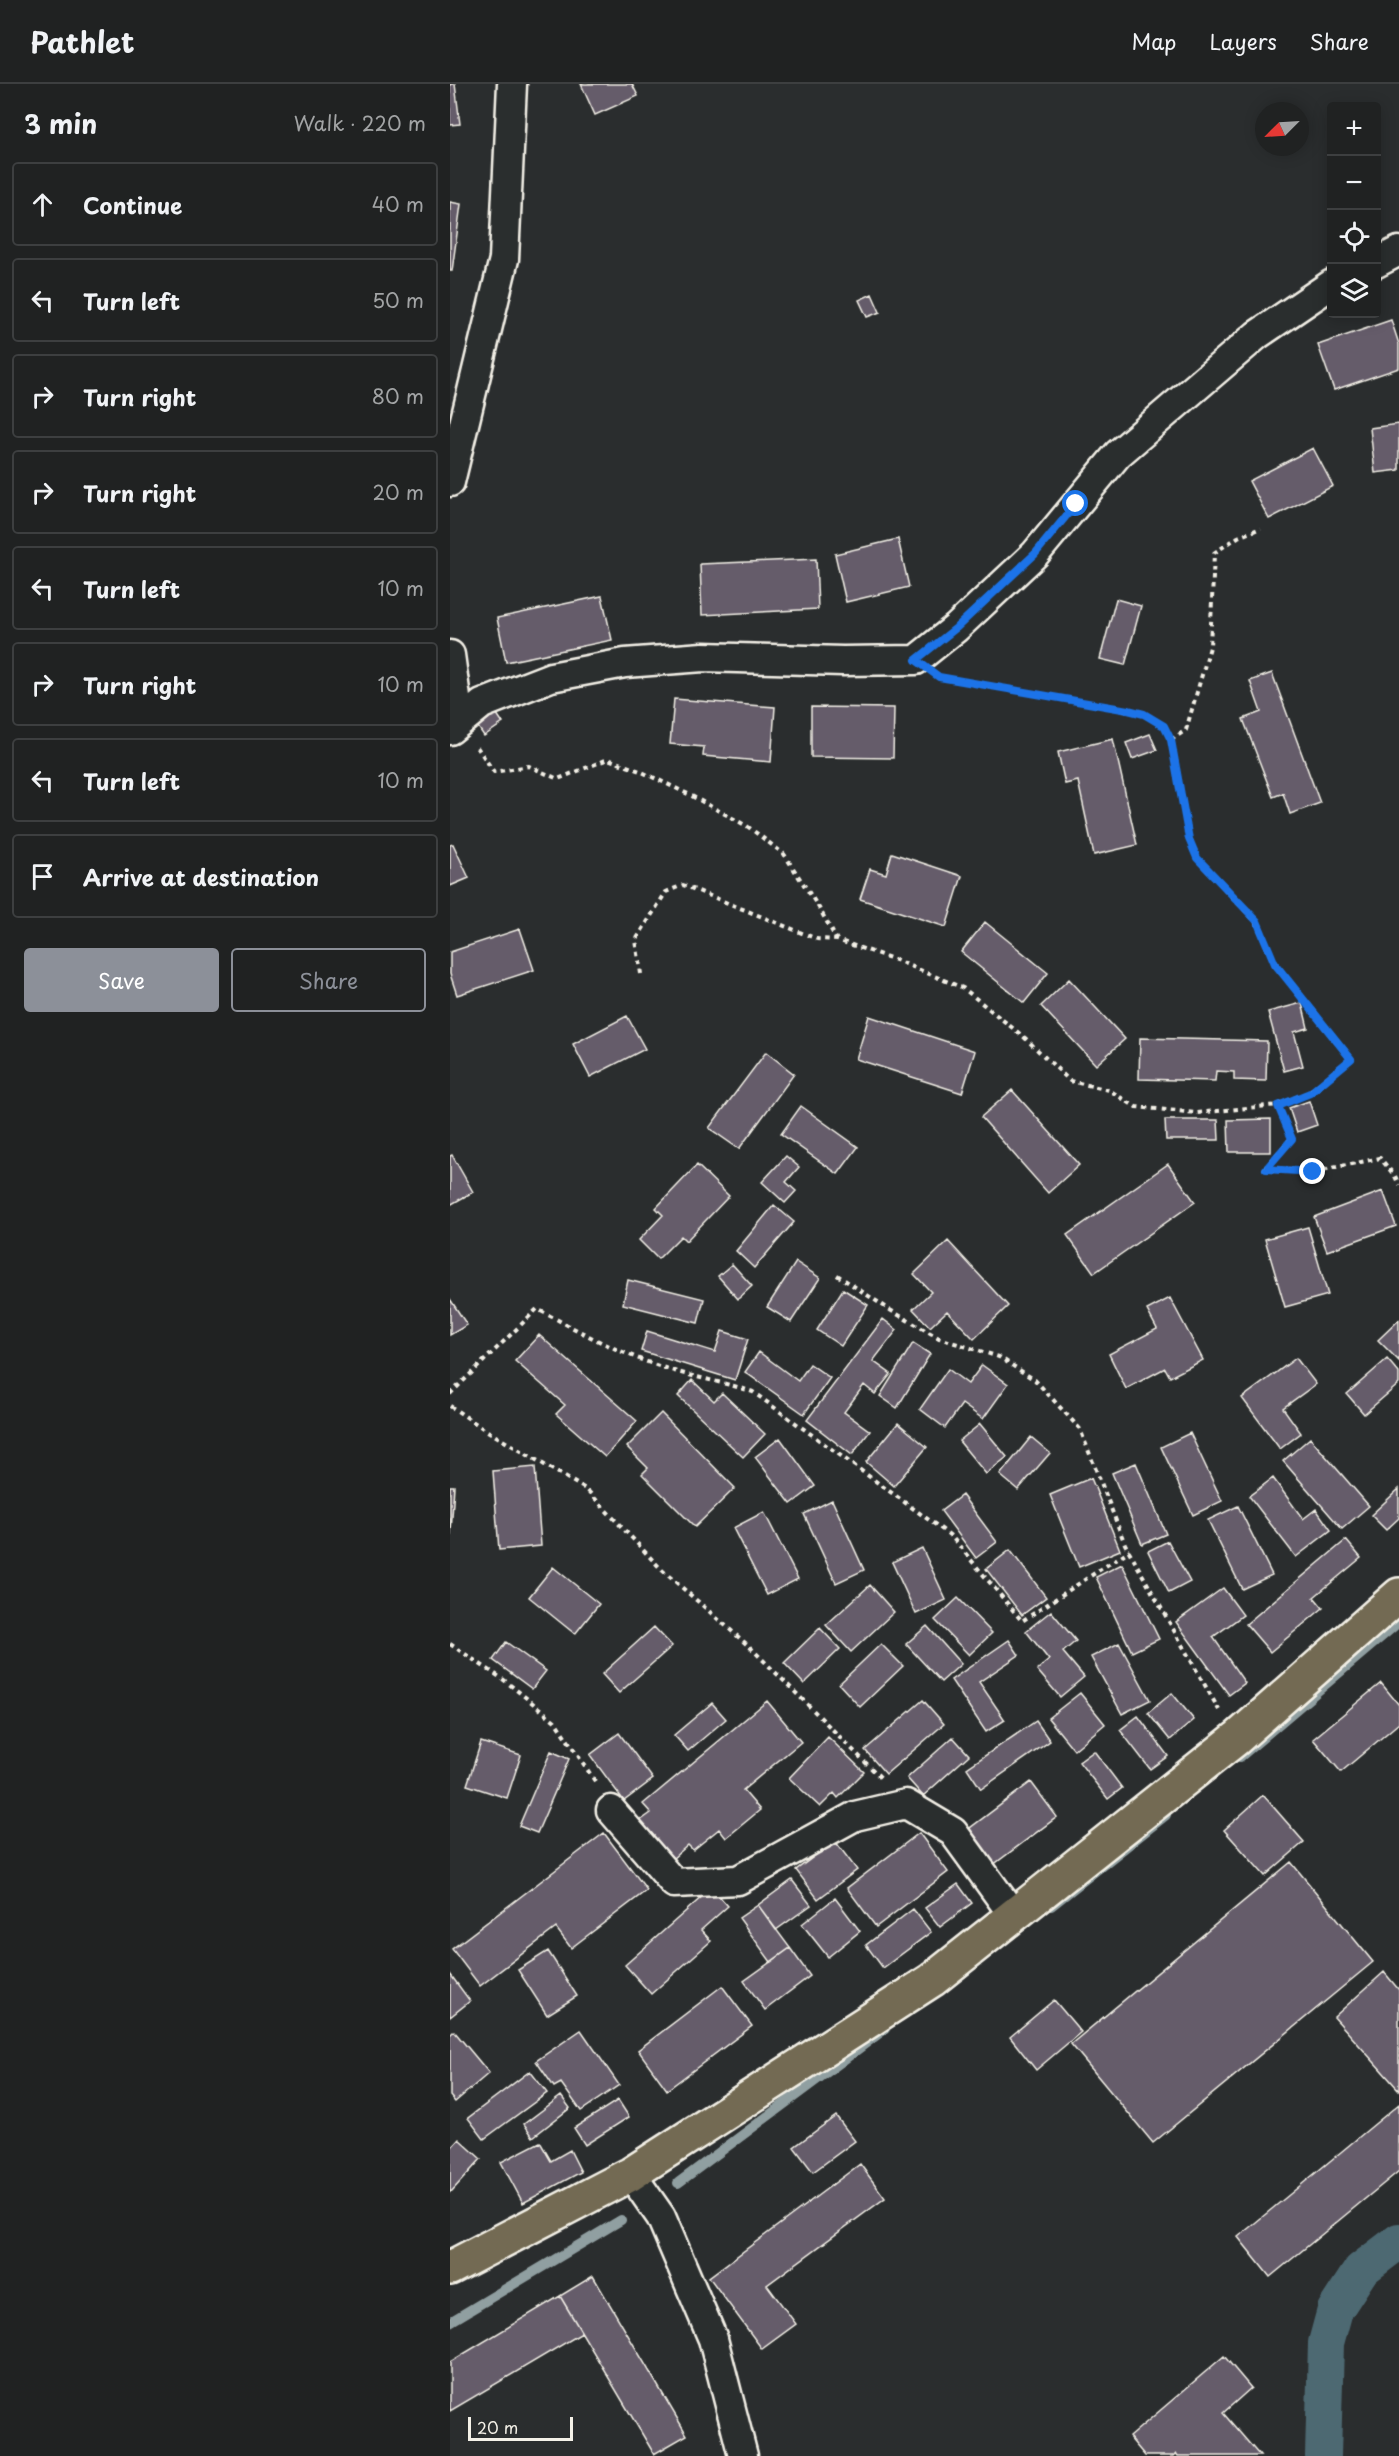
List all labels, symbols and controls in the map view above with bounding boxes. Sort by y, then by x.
text: Pathlet [30,20,134,63]
text: Map [1132,25,1176,57]
text: Layers [1209,25,1277,57]
text: Share [1310,25,1369,57]
north arrow [1255,102,1309,156]
map controls [1327,102,1381,318]
button: + [1327,102,1381,156]
text: 3 min [24,104,97,143]
text: Walk · 220 m [294,108,426,138]
button: − [1327,156,1381,210]
icon: ahead [26,188,59,221]
text: Continue [83,188,182,221]
text: 40 m [372,189,424,219]
button: locate [1327,210,1381,264]
button: layers [1327,264,1381,318]
icon: left [26,284,59,317]
text: Turn left [83,284,180,317]
text: 50 m [372,285,424,315]
icon: right [26,380,59,413]
text: Turn right [83,380,196,413]
text: 80 m [372,381,424,411]
icon: right [26,476,59,509]
text: Turn right [83,476,196,509]
text: 20 m [372,477,424,507]
route start [1062,490,1088,516]
icon: left [26,572,59,605]
text: Turn left [83,572,180,605]
text: 10 m [377,573,424,603]
icon: right [26,668,59,701]
text: Turn right [83,668,196,701]
text: 10 m [377,669,424,699]
icon: left [26,764,59,797]
text: Turn left [83,764,180,797]
text: 10 m [377,765,424,795]
icon: arrive [26,860,59,893]
text: Arrive at destination [83,860,319,893]
button: Save [24,948,219,1012]
button: Share [231,948,426,1012]
route end [1299,1158,1325,1184]
scale bar [468,2414,573,2442]
text: 20 m [477,2415,518,2439]

